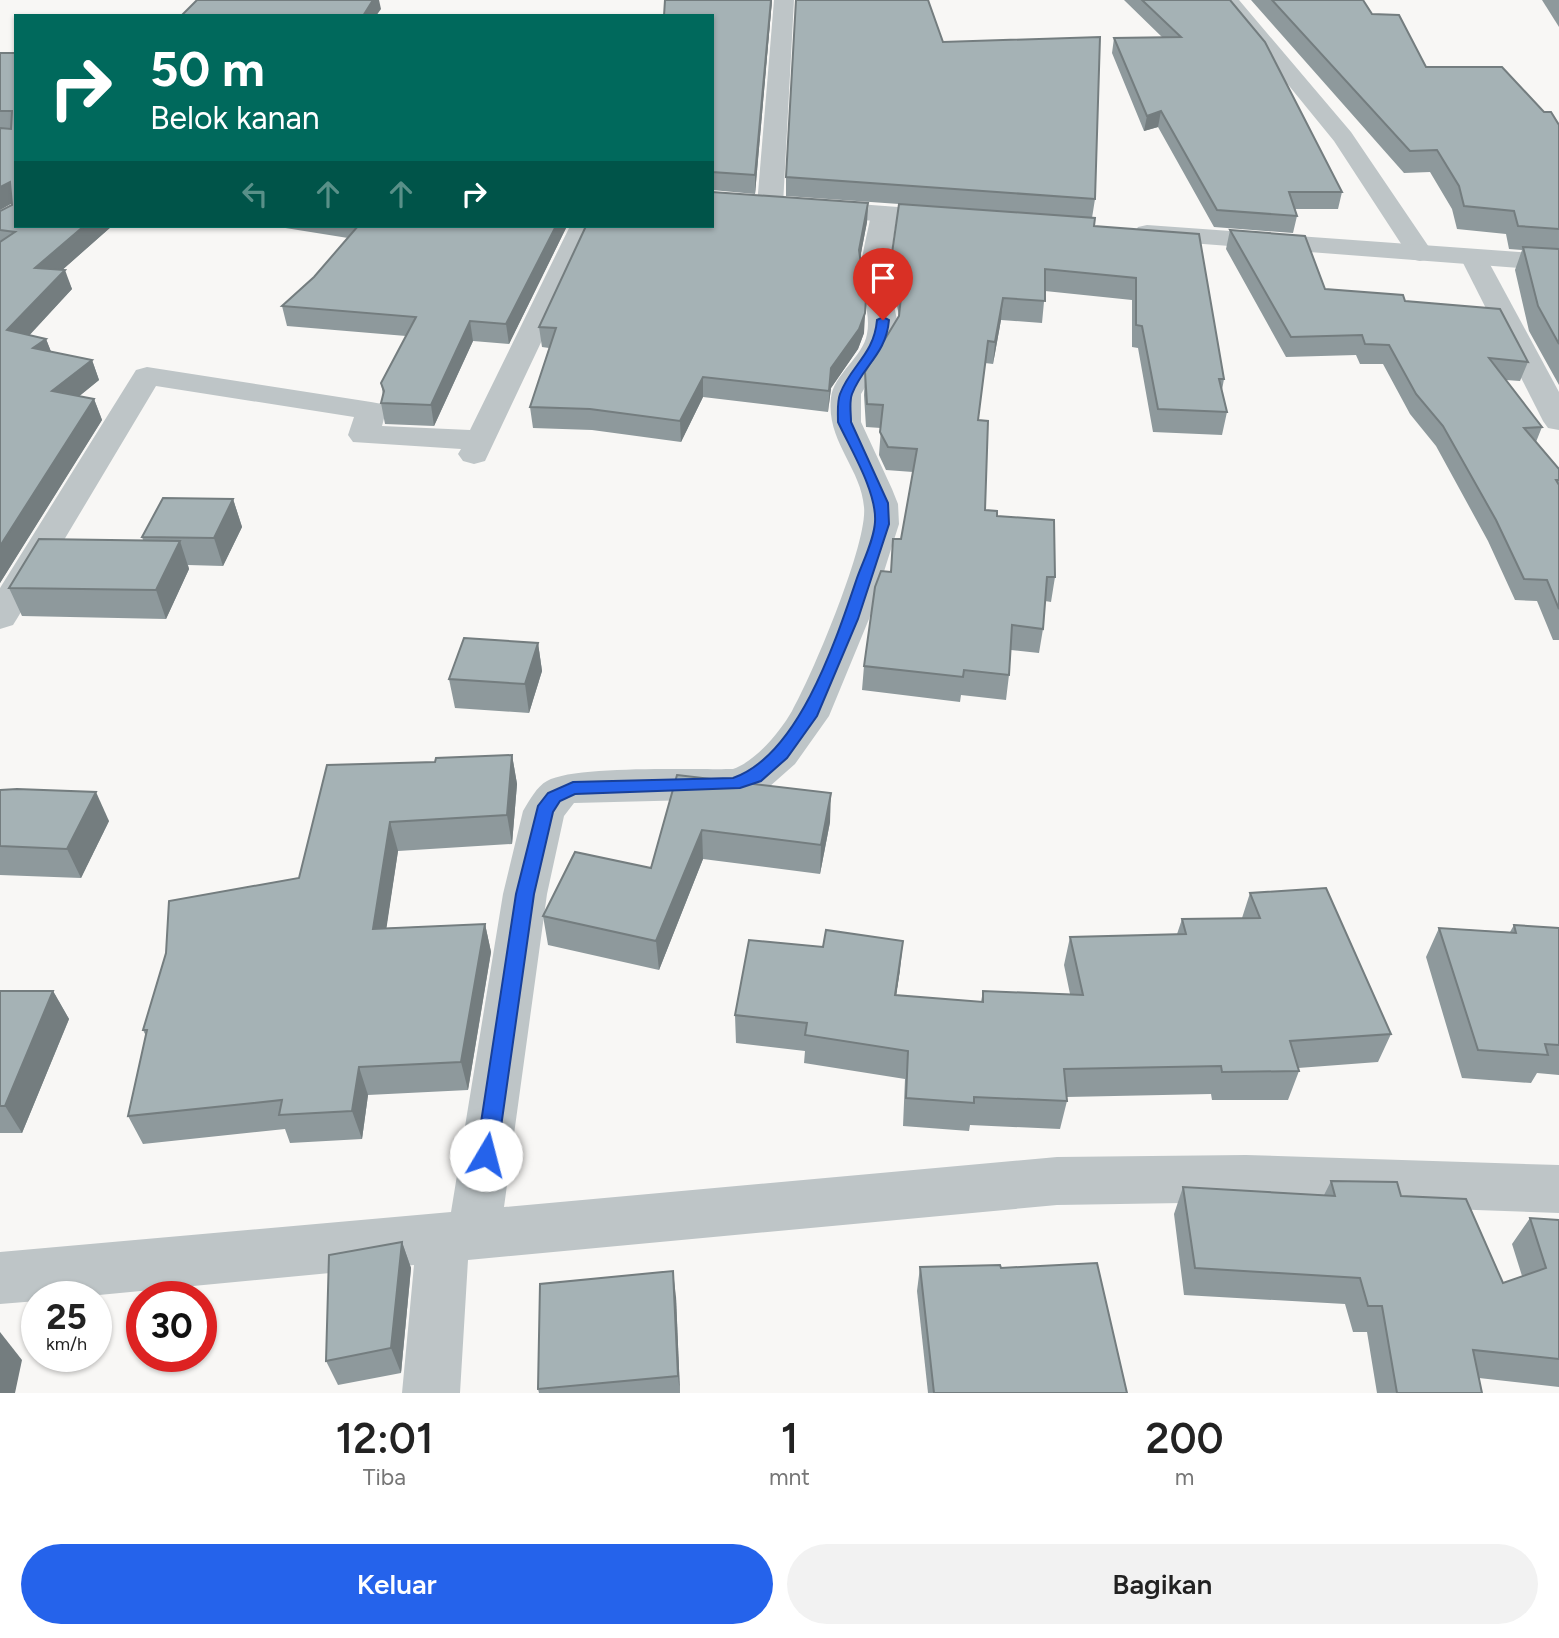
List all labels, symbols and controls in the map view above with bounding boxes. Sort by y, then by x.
text: 50 m [150,39,265,98]
icon: right [35,42,126,133]
text: Belok kanan [150,99,320,137]
icon: left [236,175,274,213]
icon: ahead [309,175,347,213]
icon: ahead [382,175,420,213]
icon: right [455,175,493,213]
pin [853,248,913,320]
icon: arrive [864,259,902,297]
position arrow [449,1118,523,1192]
speed limit sign: 30 [126,1281,217,1372]
text: 25 [46,1296,87,1338]
text: km/h [46,1333,87,1355]
text: 12:01 [335,1413,434,1464]
text: 1 [781,1413,798,1464]
text: 200 [1145,1413,1224,1464]
text: Tiba [363,1463,406,1491]
text: mnt [769,1463,810,1491]
text: m [1175,1463,1194,1491]
button: Keluar [21,1544,773,1624]
button: Bagikan [787,1544,1538,1624]

